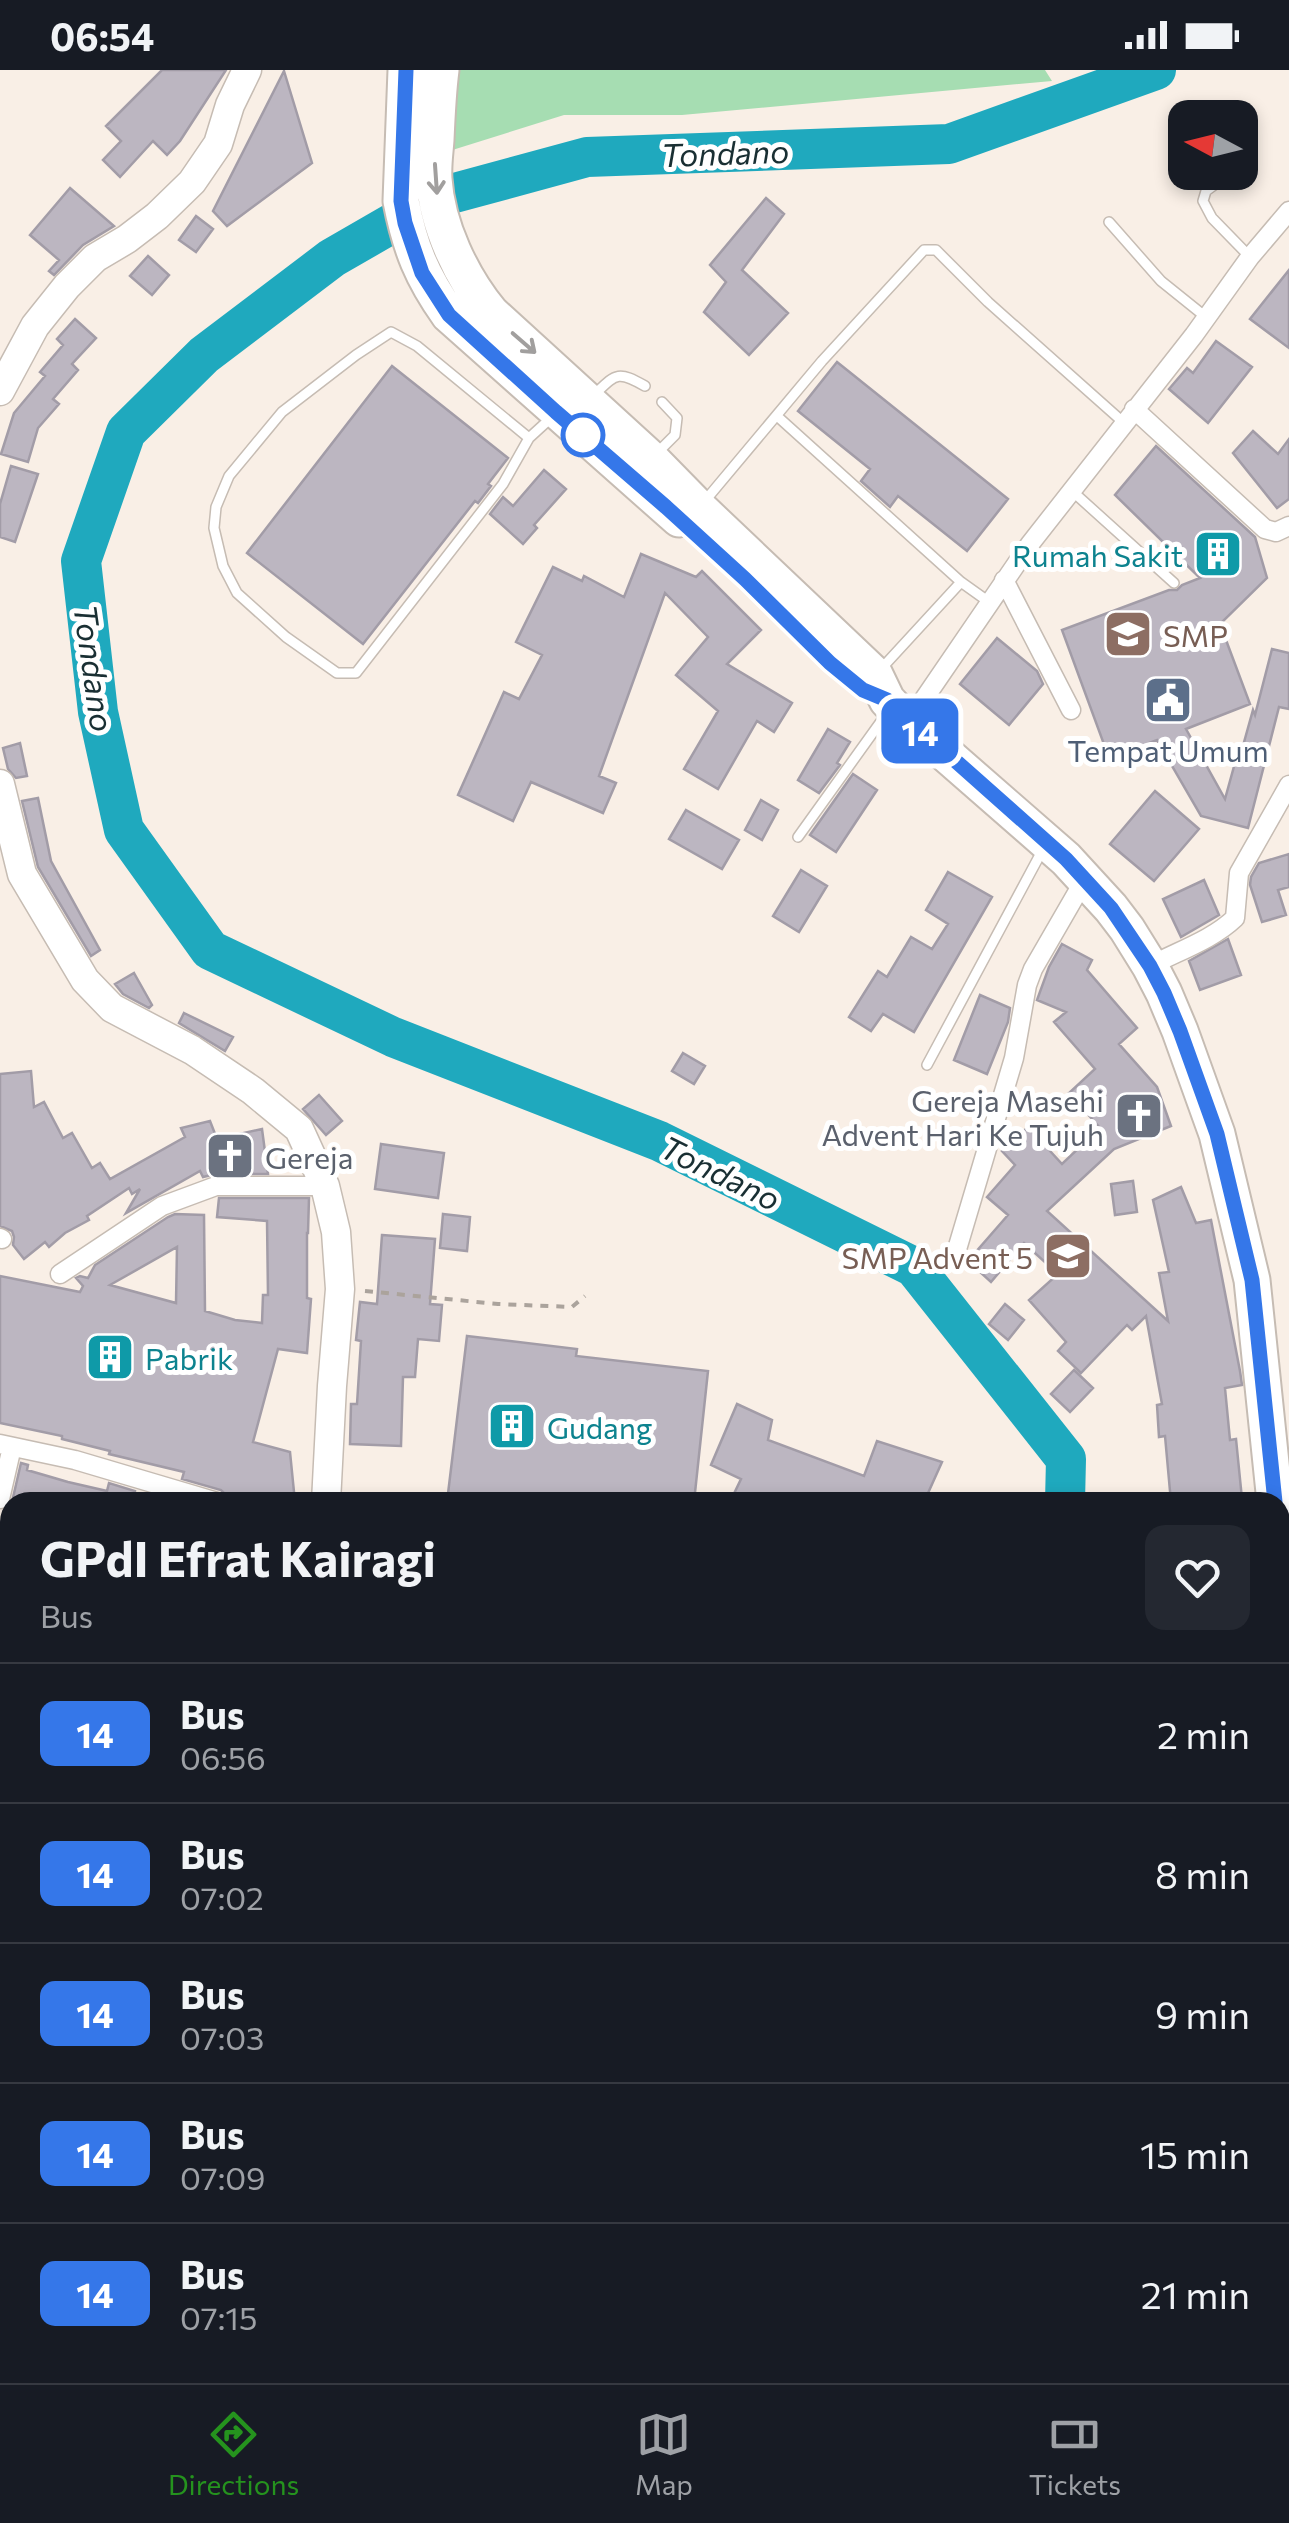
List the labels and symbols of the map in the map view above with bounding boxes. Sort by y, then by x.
north arrow [1168,100,1258,190]
water label: Tondano [660,130,790,174]
one-way arrow [427,162,446,195]
one-way arrow [511,331,536,354]
unlabelled marker [562,414,604,456]
building icon: Rumah Sakit [1192,528,1244,580]
place label: Rumah Sakit [1012,536,1183,573]
water label: Tondano [66,602,124,734]
school or university icon: SMP [1102,608,1154,660]
place label: SMP [1163,616,1228,653]
public building icon: Tempat Umum [1142,674,1194,726]
line badge: 14 [875,698,965,764]
place label: Tempat Umum [1067,731,1269,768]
place label: Gereja Masehi Advent Hari Ke Tujuh [821,1081,1104,1152]
church icon: Gereja Masehi Advent Hari Ke Tujuh [1113,1090,1165,1142]
water label: Tondano [655,1126,787,1218]
church icon: Gereja [204,1130,256,1182]
place label: Gereja [265,1138,353,1175]
school or university icon: SMP Advent 5 [1042,1230,1094,1282]
place label: SMP Advent 5 [842,1238,1033,1275]
building icon: Pabrik [84,1331,136,1383]
place label: Pabrik [145,1339,233,1376]
building icon: Gudang [486,1400,538,1452]
place label: Gudang [547,1408,652,1445]

